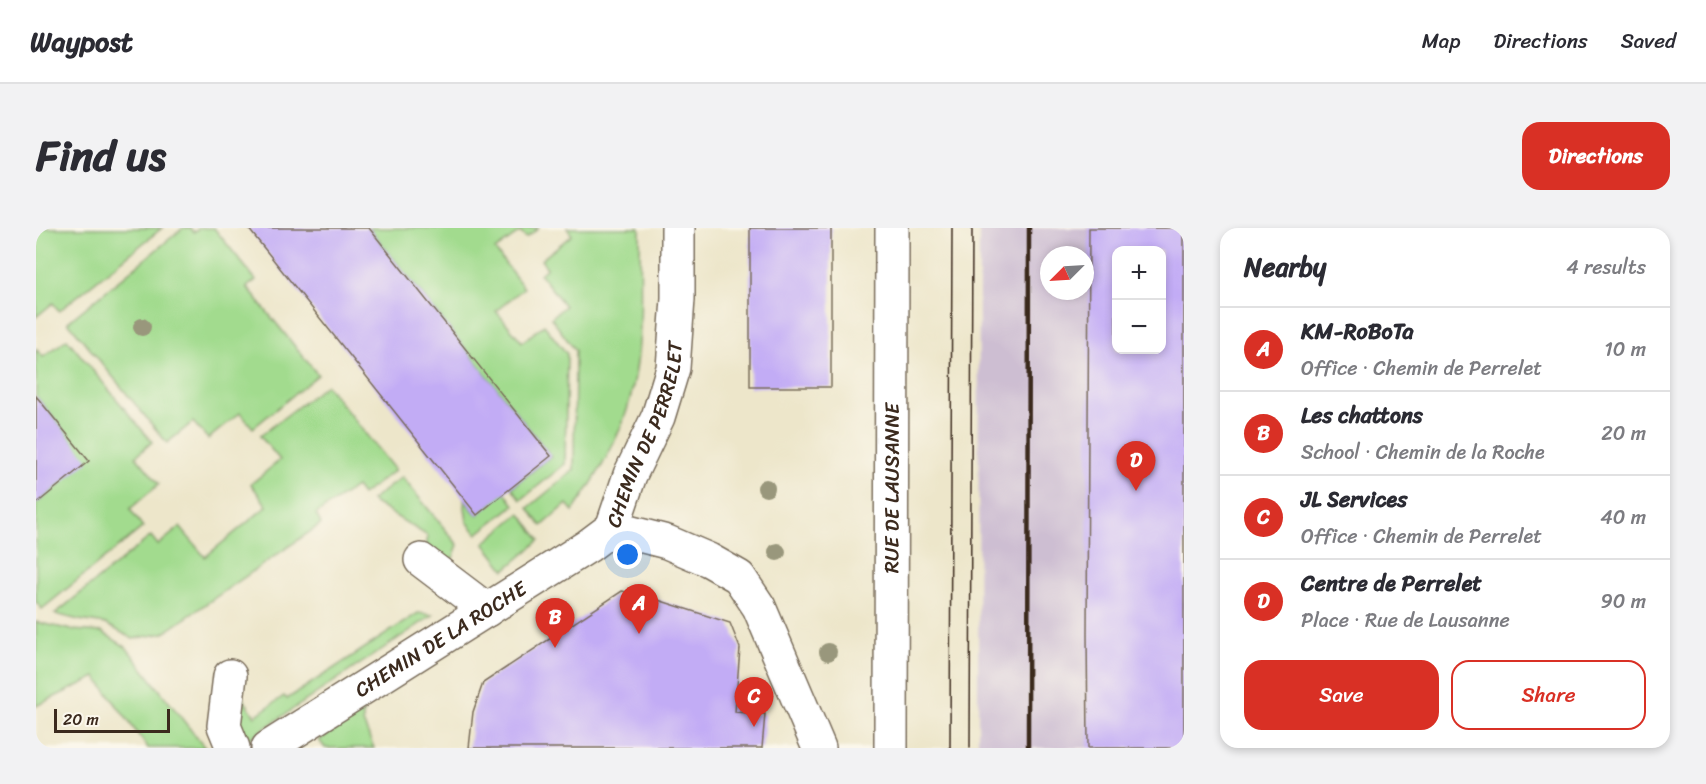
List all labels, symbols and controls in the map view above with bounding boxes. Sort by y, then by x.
text: Waypost [30,17,133,66]
text: Map [1422,22,1460,60]
text: Directions [1493,22,1588,60]
text: Saved [1621,22,1676,60]
text: Find us [36,119,166,193]
button: Directions [1522,122,1670,190]
text: Nearby [1244,244,1326,290]
north arrow [1040,246,1094,300]
map controls [1112,246,1166,354]
button: + [1112,246,1166,300]
text: 4 results [1566,250,1646,285]
button: − [1112,300,1166,354]
text: KM-RoBoTa [1301,312,1414,351]
text: A [1257,332,1270,367]
text: 10 m [1604,332,1646,367]
street label: CHEMIN DE PERRELET [596,338,693,532]
text: Office · Chemin de Perrelet [1301,351,1542,386]
text: Les chattons [1301,396,1423,435]
street label: RUE DE LAUSANNE [874,401,909,573]
text: B [1257,416,1270,451]
text: 20 m [1601,416,1646,451]
text: School · Chemin de la Roche [1301,435,1545,470]
pin: D [1116,442,1156,491]
text: JL Services [1301,480,1407,519]
text: C [1257,500,1270,535]
text: 40 m [1600,500,1646,535]
text: Office · Chemin de Perrelet [1301,519,1542,554]
your location [613,540,642,569]
text: Centre de Perrelet [1301,564,1482,603]
street label: CHEMIN DE LA ROCHE [347,570,535,707]
pin: A [620,584,658,634]
text: D [1258,584,1269,619]
text: 90 m [1601,584,1646,619]
pin: B [536,598,574,648]
text: Place · Rue de Lausanne [1301,603,1510,638]
button: Save [1244,660,1439,730]
button: Share [1451,660,1646,730]
pin: C [734,678,774,727]
text: 20 m [63,705,99,734]
scale bar [54,706,170,733]

